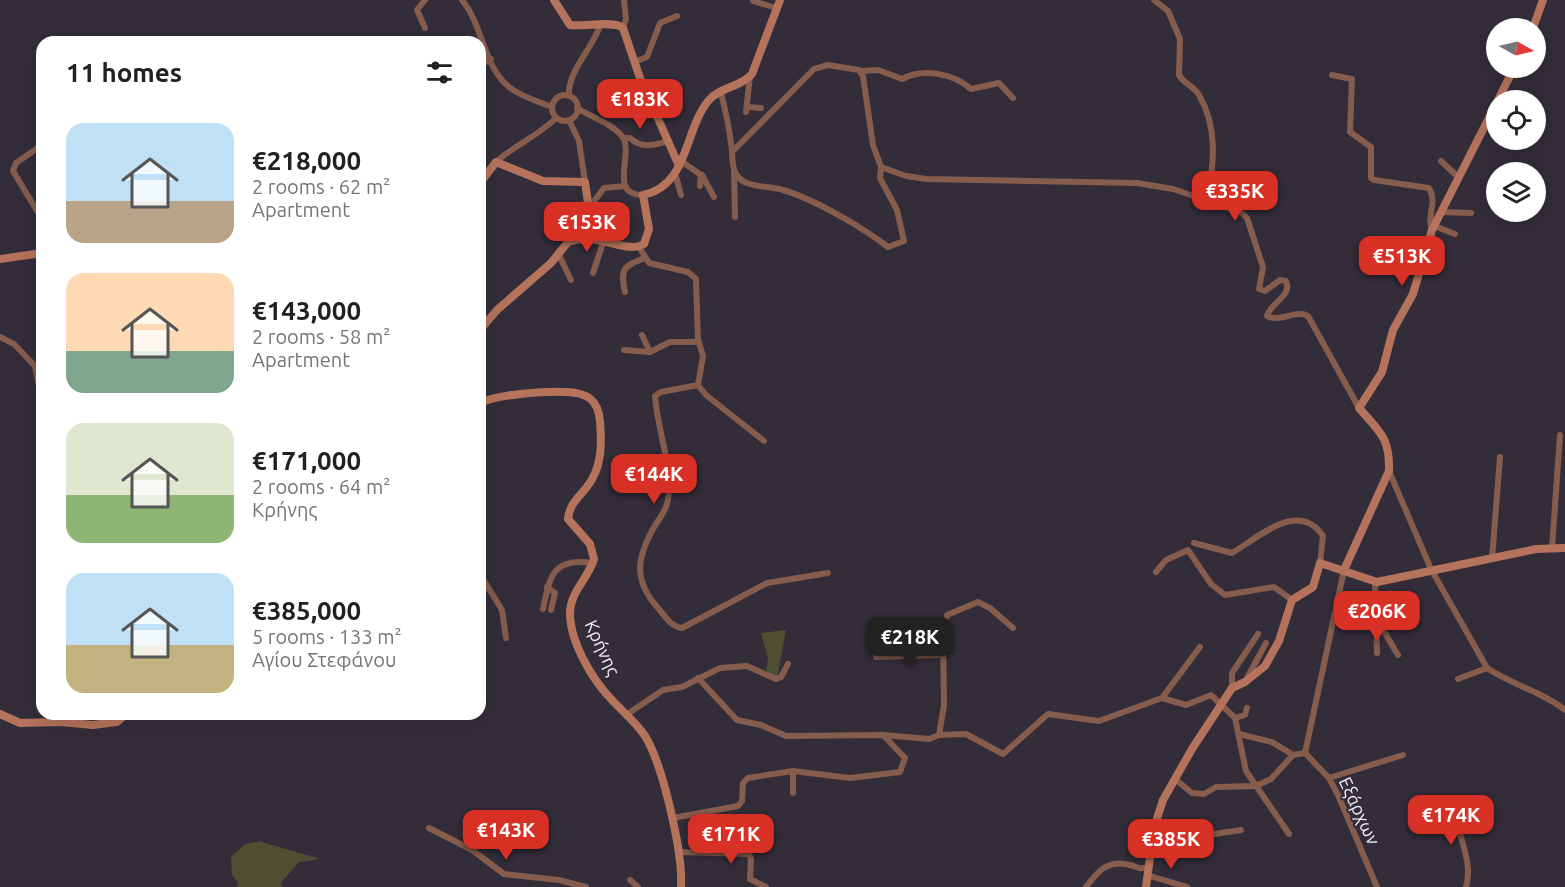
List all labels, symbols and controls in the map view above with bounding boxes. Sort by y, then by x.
north arrow [1486,18,1546,78]
map controls [1486,18,1546,222]
icon: filters [423,56,456,89]
text: 11 homes [66,58,182,87]
pin: €183K [598,79,682,130]
text: €183K [611,87,669,110]
button: locate [1486,90,1546,150]
text: €218,000 [252,146,361,175]
icon: home [114,147,186,219]
button: layers [1486,162,1546,222]
pin: €335K [1193,171,1277,222]
text: 2 rooms · 62 m² [252,175,390,198]
text: €335K [1206,179,1264,202]
text: Apartment [252,198,350,221]
pin: €153K [545,202,629,253]
text: €153K [558,210,616,233]
pin: €513K [1360,236,1444,287]
text: €513K [1373,244,1431,267]
text: €143,000 [252,296,361,325]
icon: home [114,297,186,369]
text: 2 rooms · 58 m² [252,325,390,348]
text: Apartment [252,348,350,371]
text: €171,000 [252,446,361,475]
icon: home [114,447,186,519]
pin: €144K [612,454,696,505]
text: €144K [625,462,683,485]
text: 2 rooms · 64 m² [252,475,390,498]
text: Κρήνης [252,498,317,521]
pin: €206K [1335,591,1419,642]
text: €385,000 [252,596,361,625]
icon: home [114,597,186,669]
text: €206K [1348,599,1406,622]
street label: Κρήνης [581,617,624,679]
pin: €218K [868,617,952,668]
text: 5 rooms · 133 m² [252,625,402,648]
text: €218K [881,625,939,648]
text: Αγίου Στεφάνου [252,648,396,671]
street label: Εξάρχων [1336,774,1384,848]
pin: €174K [1409,795,1493,846]
text: €174K [1422,803,1480,826]
pin: €143K [464,810,548,861]
pin: €171K [689,814,773,865]
text: €143K [477,818,535,841]
pin: €385K [1129,819,1213,870]
text: €171K [702,822,760,845]
text: €385K [1142,827,1200,850]

